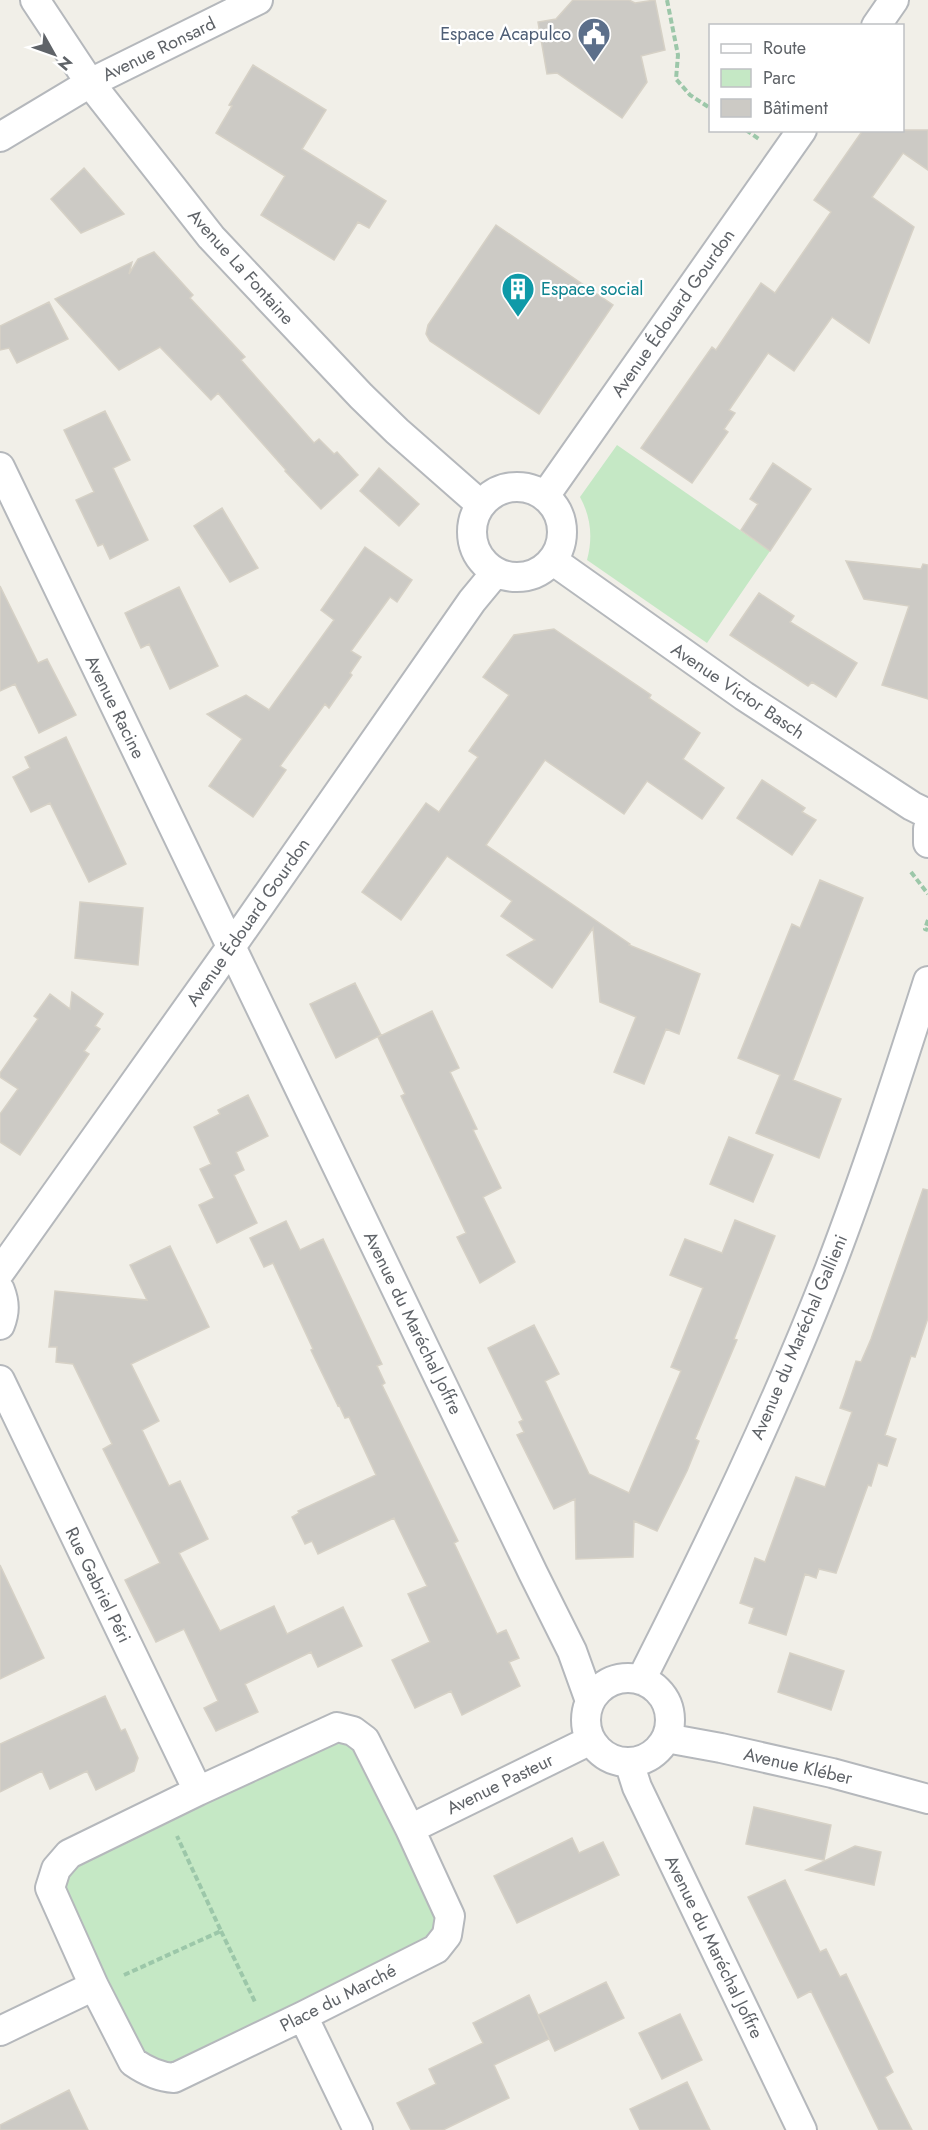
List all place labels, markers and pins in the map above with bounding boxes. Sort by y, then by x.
public building icon: Espace Acapulco [576,16,612,63]
place label: Espace Acapulco [440,21,571,47]
building icon: Espace social [500,271,536,318]
place label: Espace social [541,276,644,302]

